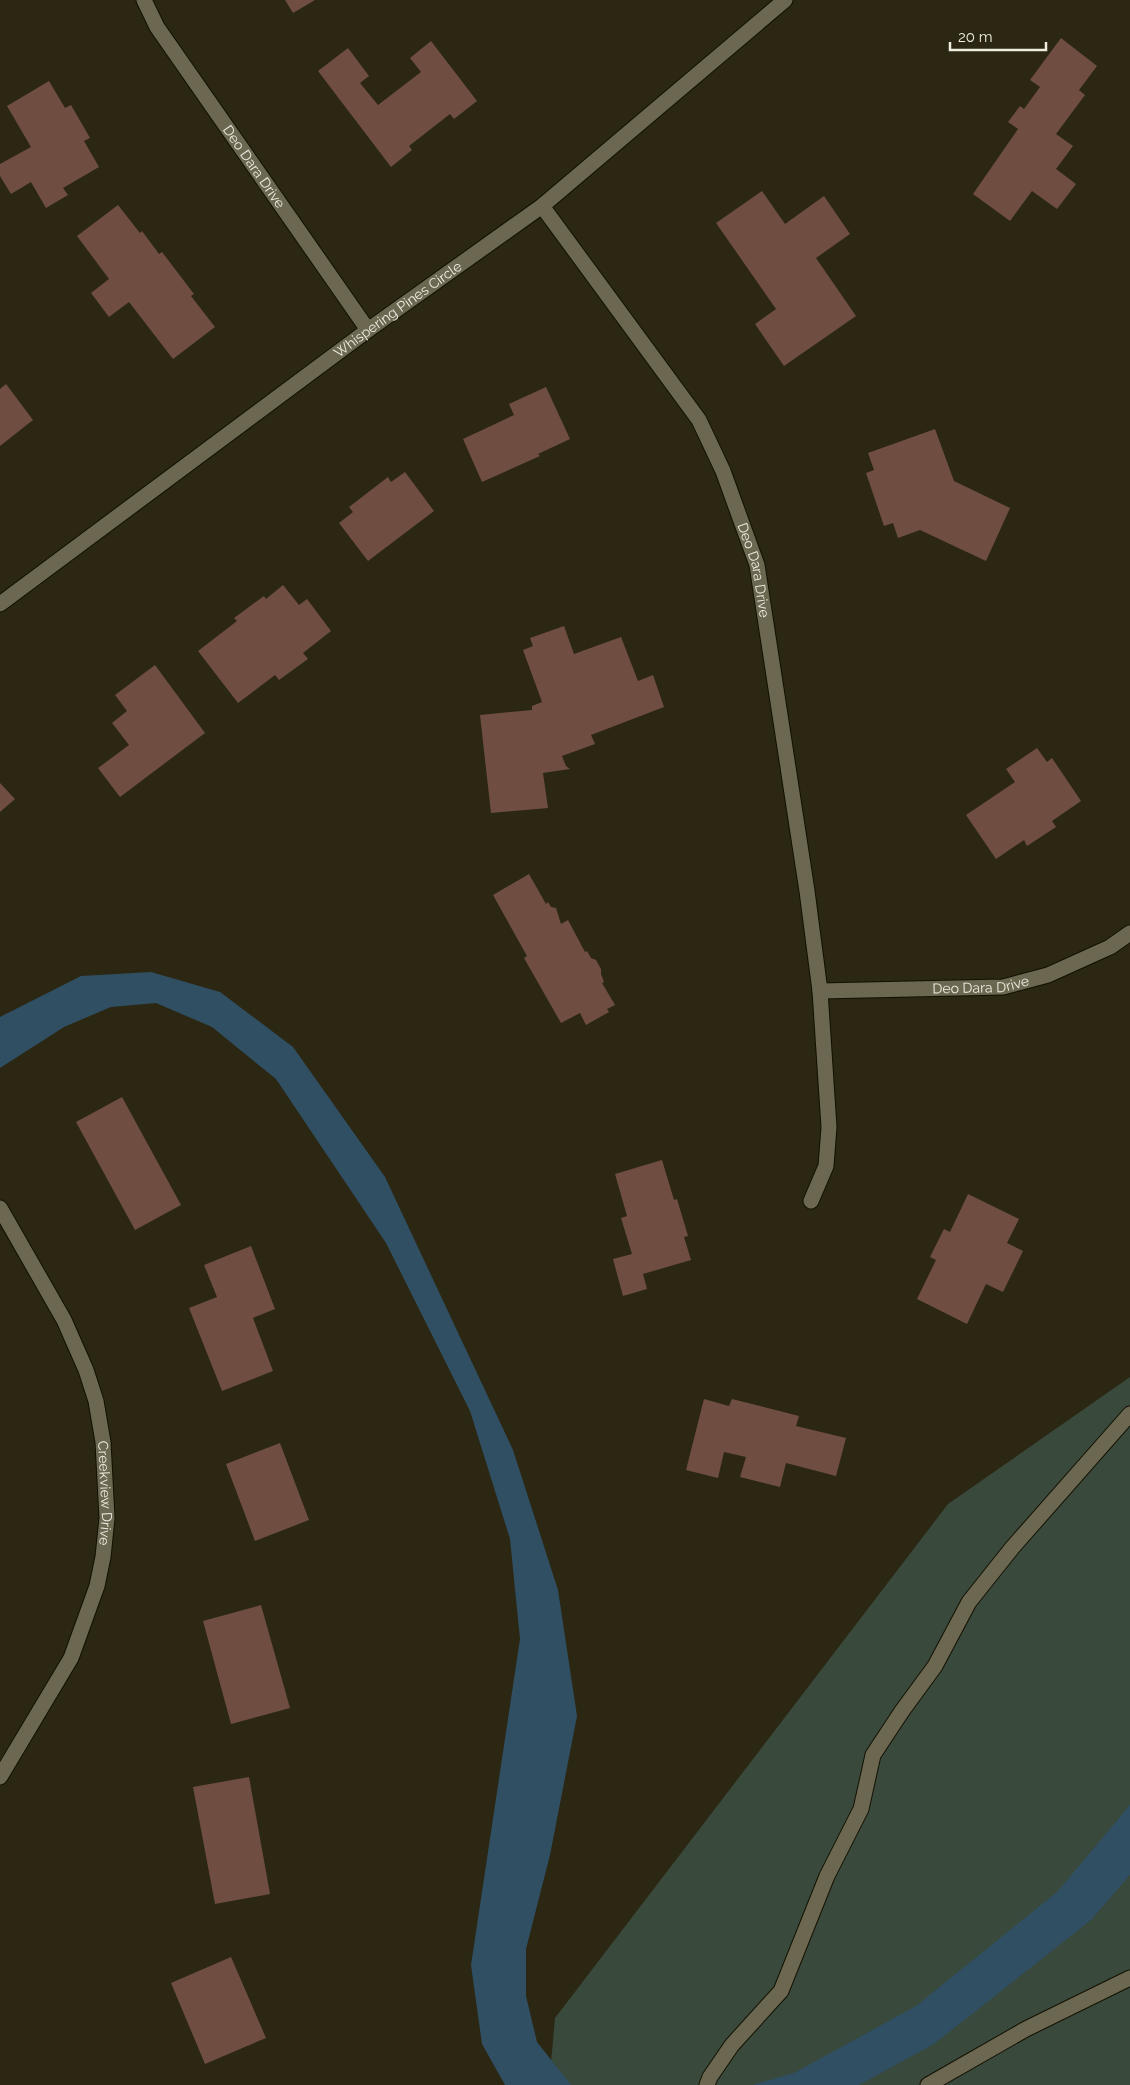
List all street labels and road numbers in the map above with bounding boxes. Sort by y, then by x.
street label: Deo Dara Drive [220,122,289,211]
street label: Whispering Pines Circle [331,258,465,361]
street label: Deo Dara Drive [734,521,773,619]
street label: Deo Dara Drive [932,972,1031,997]
street label: Creekview Drive [95,1440,115,1546]

